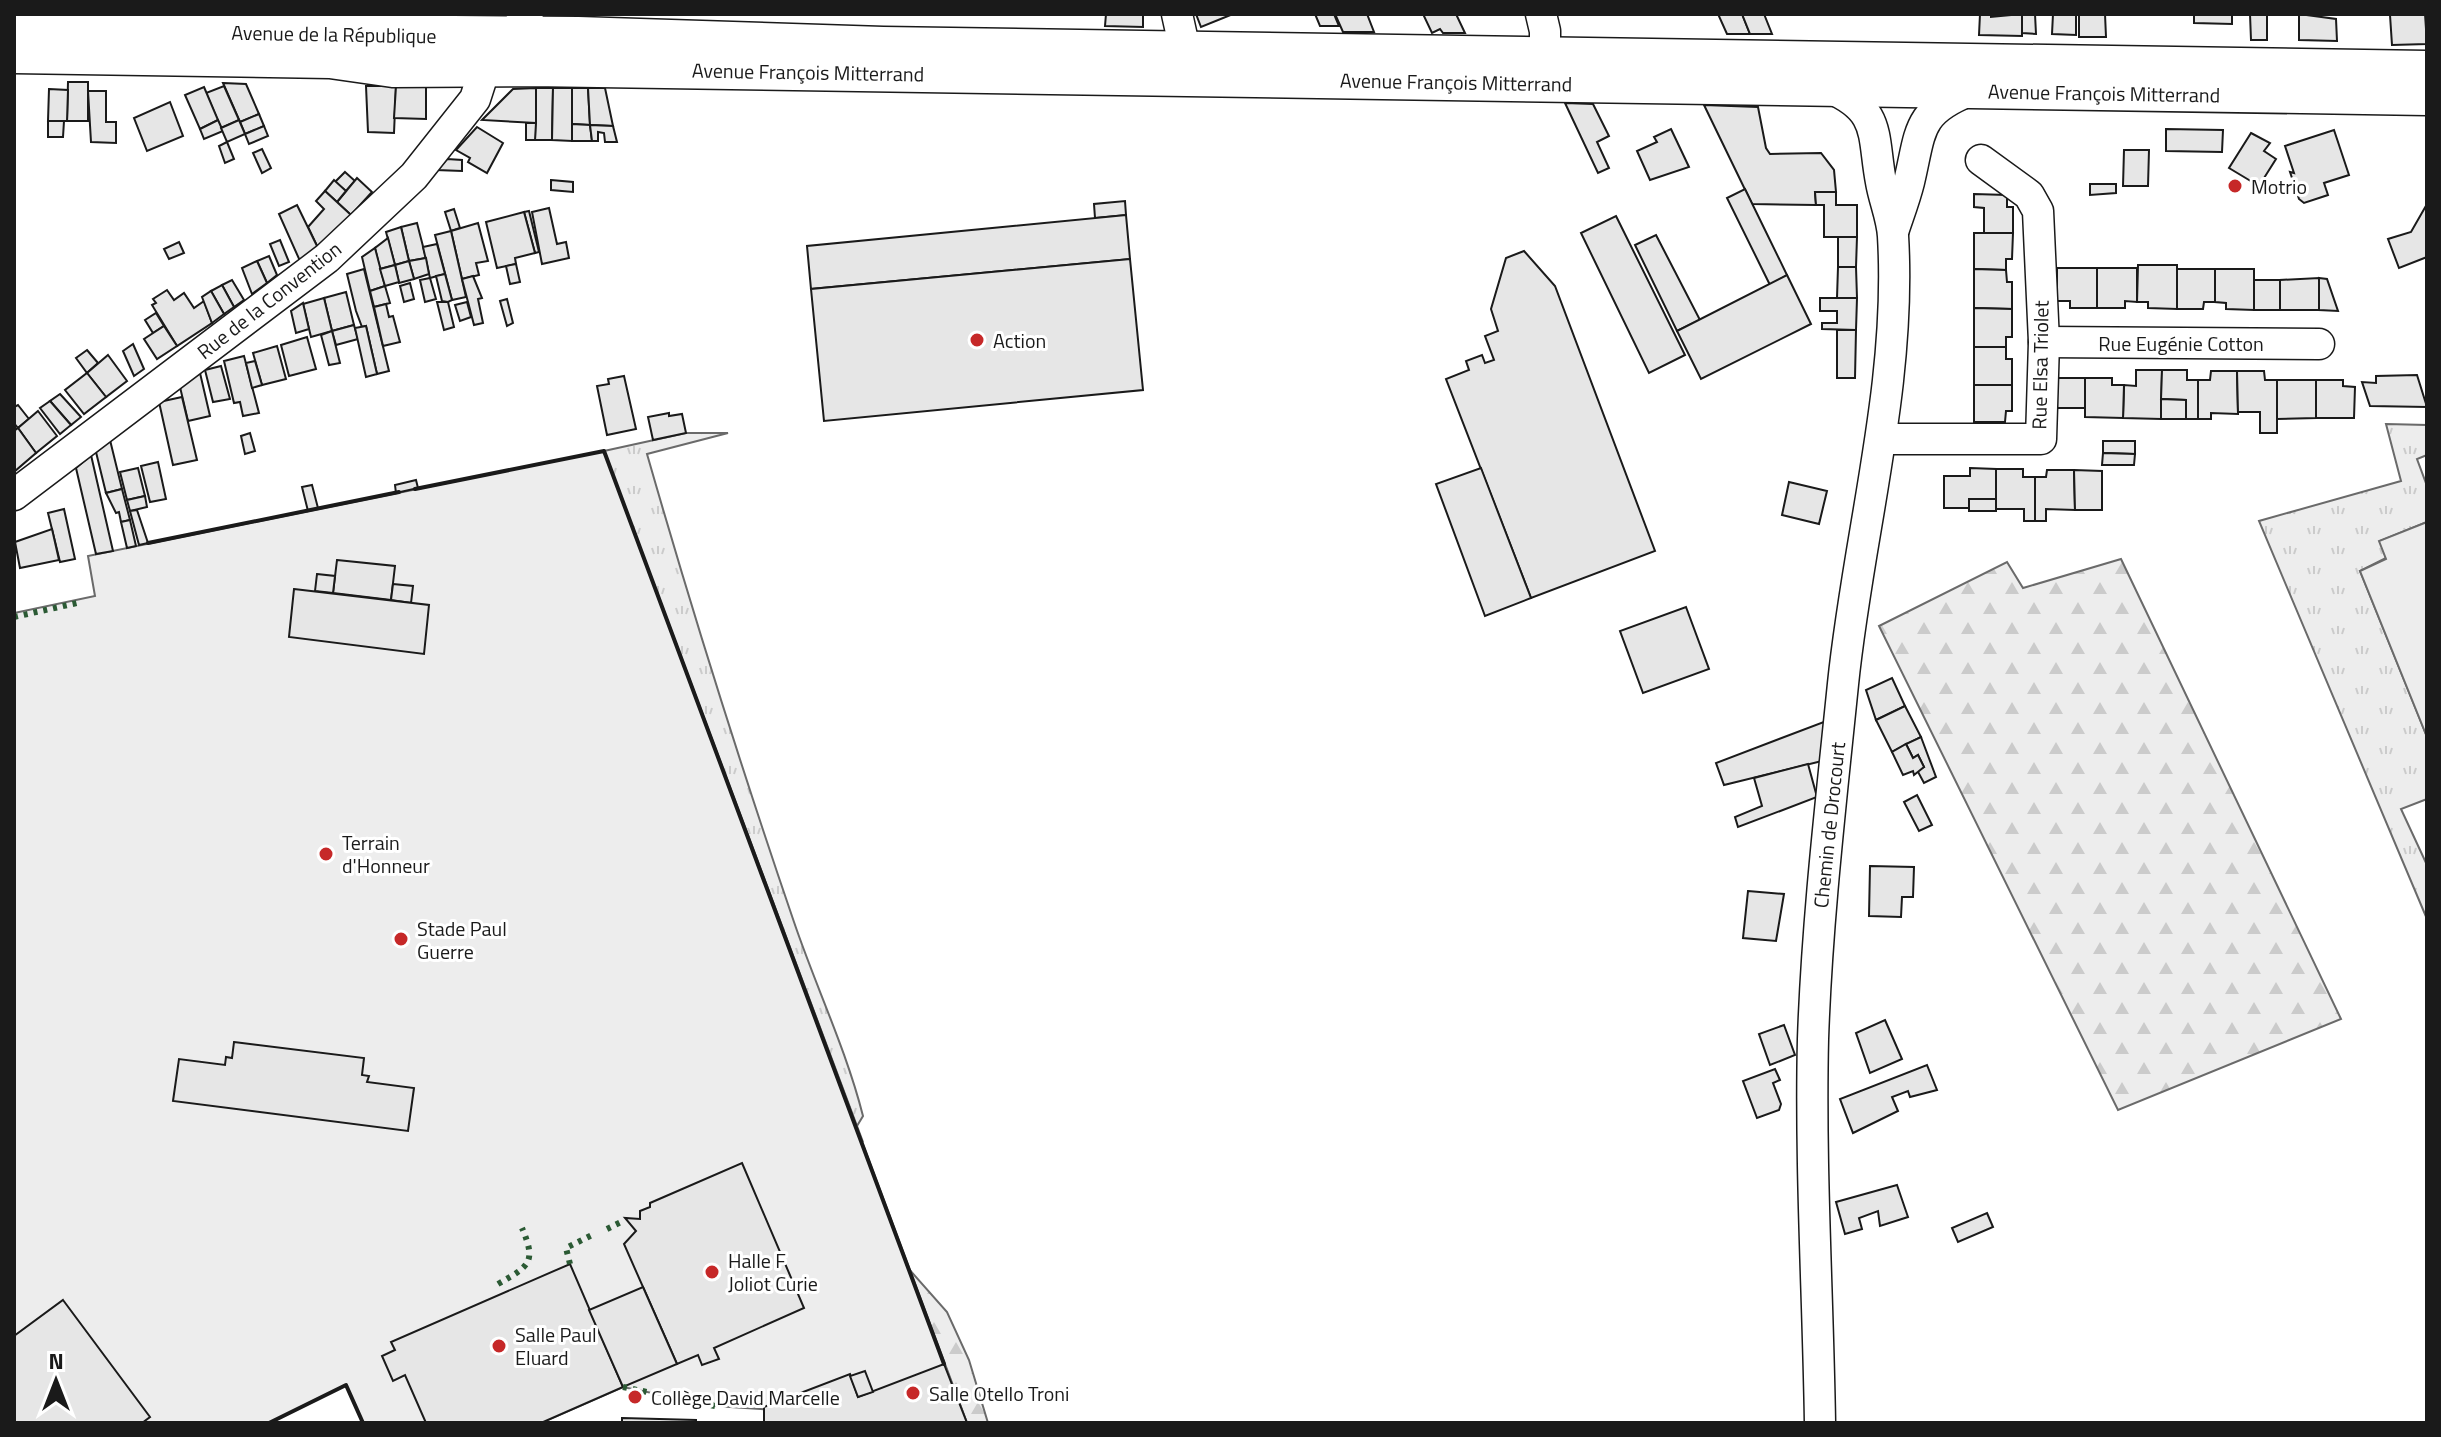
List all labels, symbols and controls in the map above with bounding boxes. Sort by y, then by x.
street label: Avenue de la République [231,17,437,51]
street label: Avenue François Mitterrand [692,54,924,90]
street label: Avenue François Mitterrand [1340,64,1572,100]
street label: Avenue François Mitterrand [1988,75,2220,111]
place label: Motrio [2251,171,2307,202]
marker: Motrio [2226,177,2244,195]
street label: Rue de la Convention [190,234,348,366]
street label: Rue Elsa Triolet [2023,300,2057,430]
place label: Action [993,325,1046,356]
street label: Rue Eugénie Cotton [2098,328,2264,359]
marker: Action [968,331,986,349]
street label: Chemin de Drocourt [1805,740,1853,910]
place label: Terrain d'Honneur [342,827,430,881]
marker: Terrain d'Honneur [317,845,335,863]
place label: Stade Paul Guerre [417,913,507,967]
marker: Stade Paul Guerre [392,930,410,948]
place label: Halle F Joliot Curie [728,1245,818,1299]
marker: Halle F Joliot Curie [703,1263,721,1281]
place label: Salle Paul Eluard [515,1319,597,1373]
marker: Salle Paul Eluard [490,1337,508,1355]
north arrow [16,1341,96,1421]
text: N [48,1344,64,1378]
place label: Salle Otello Troni [929,1378,1069,1409]
place label: Collège David Marcelle [651,1382,840,1413]
marker: Salle Otello Troni [904,1384,922,1402]
marker: Collège David Marcelle [626,1388,644,1406]

